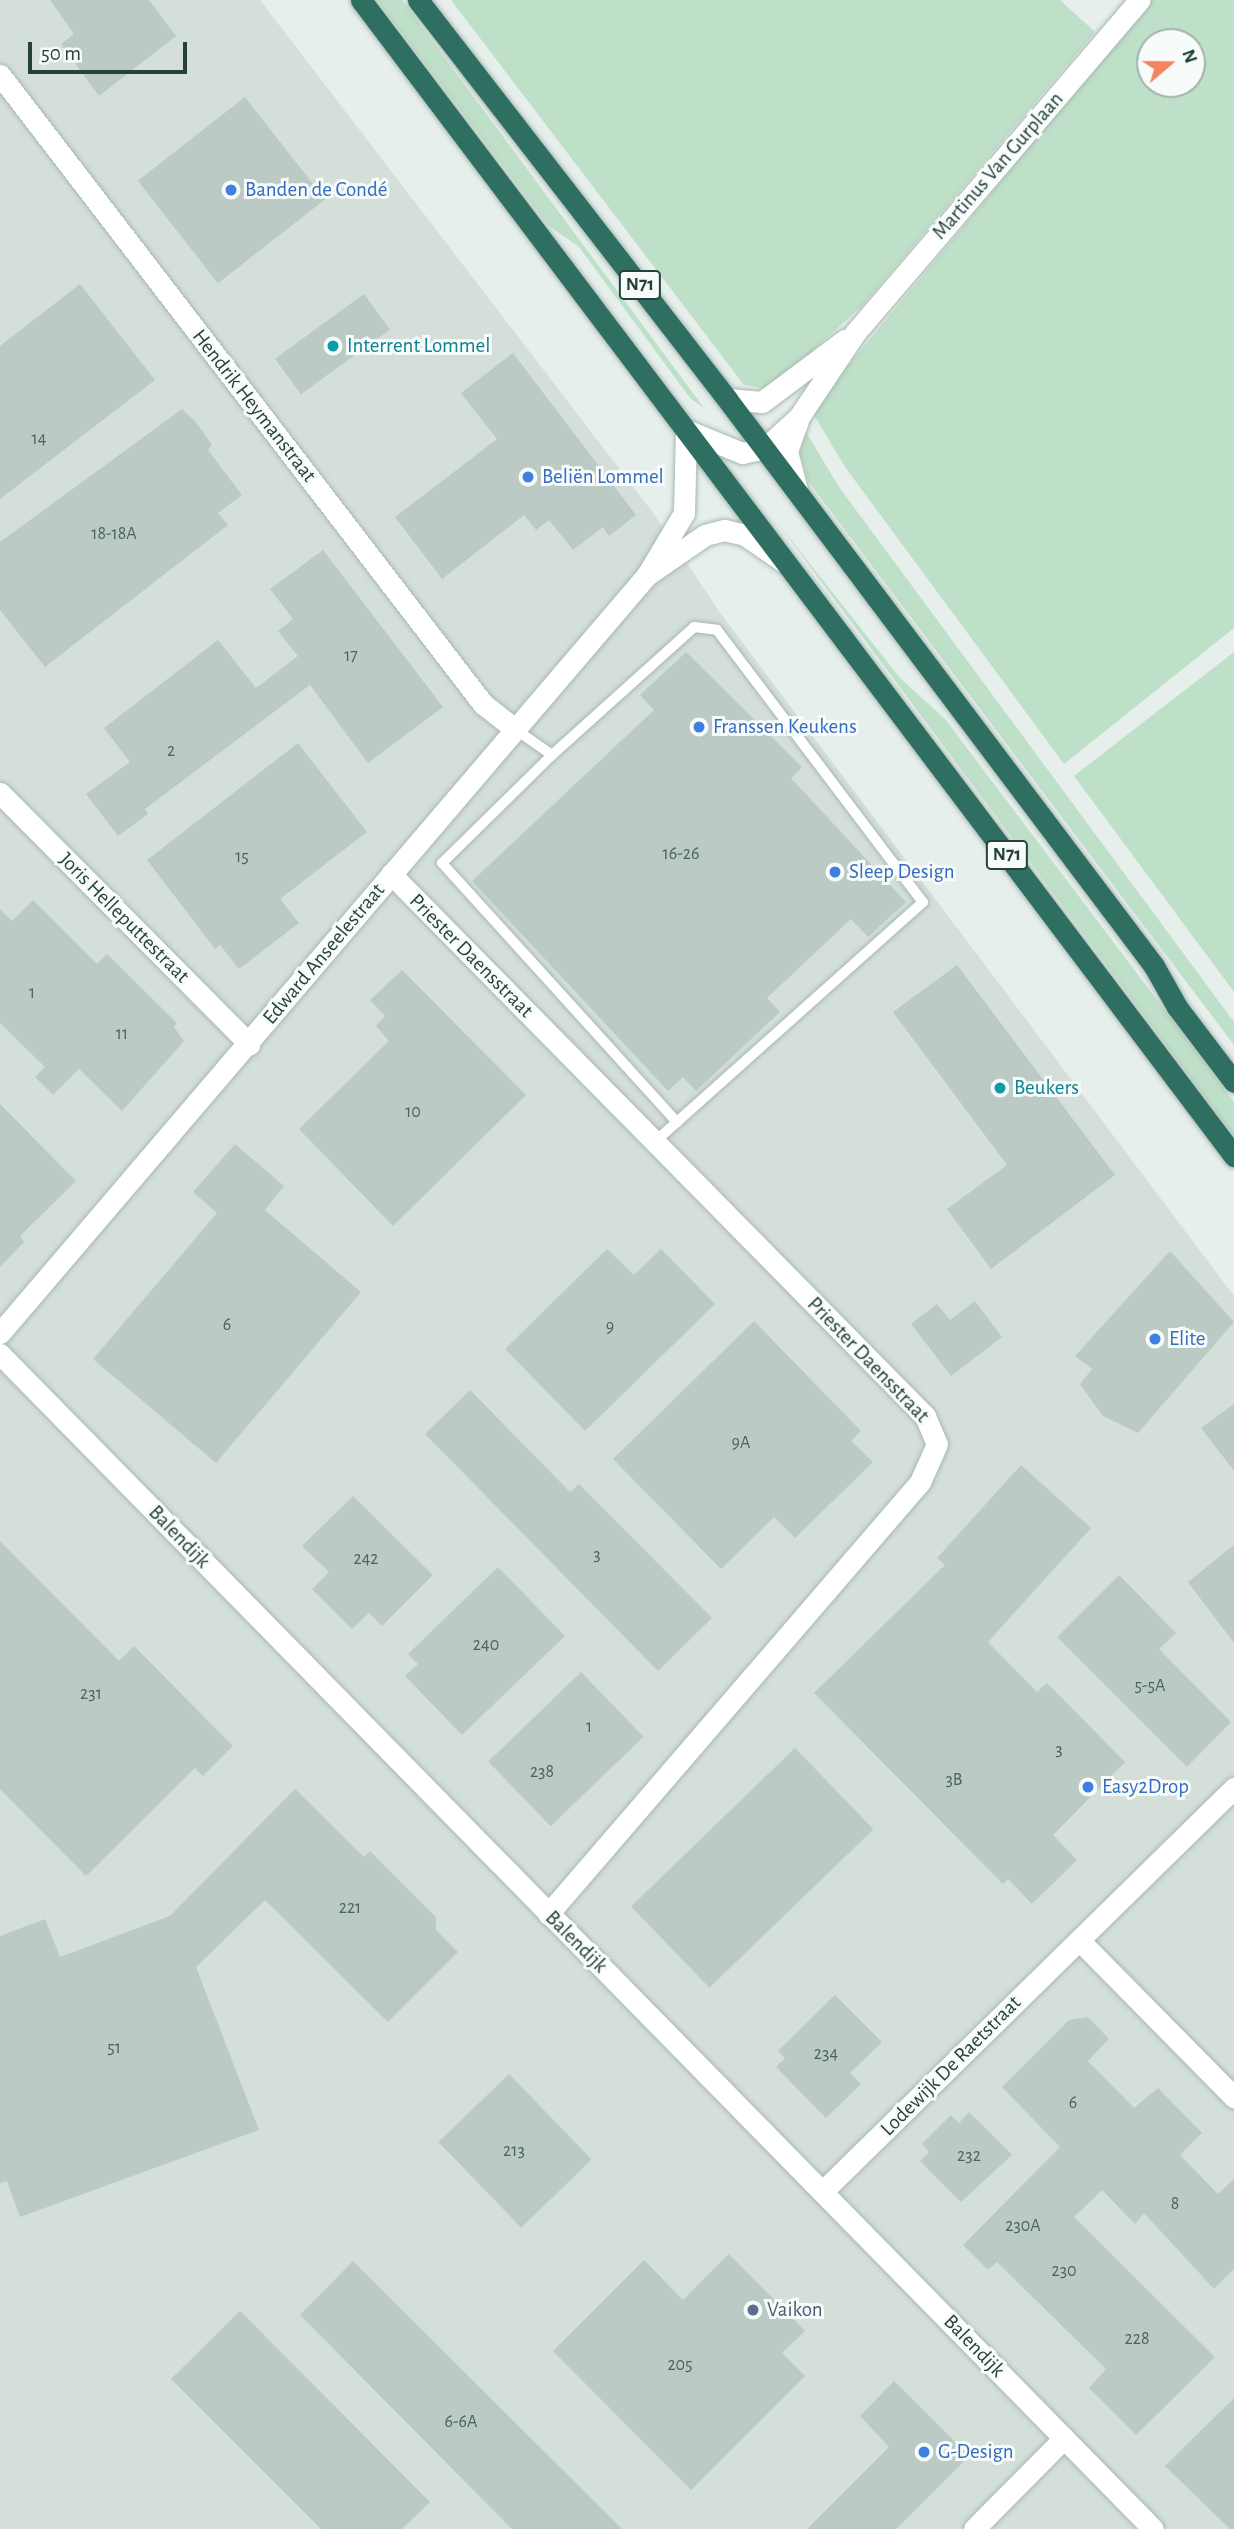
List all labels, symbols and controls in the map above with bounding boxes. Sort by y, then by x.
scale bar [32,28,191,72]
north arrow [1136,28,1206,98]
text: 50 m [41,43,81,64]
text: N [1178,47,1201,66]
street label: Martinus Van Gurplaan [927,87,1069,245]
place label: Banden de Condé [245,177,387,203]
marker: Banden de Condé [223,182,239,198]
road number: N71 [617,270,663,300]
street label: Hendrik Heymanstraat [186,325,322,487]
place label: Interrent Lommel [347,333,490,359]
marker: Interrent Lommel [325,338,341,354]
house number: 14 [32,428,46,450]
place label: Beliën Lommel [542,464,664,490]
marker: Beliën Lommel [520,469,536,485]
house number: 18-18A [91,523,137,545]
house number: 17 [344,645,358,667]
place label: Franssen Keukens [713,714,857,740]
marker: Franssen Keukens [691,719,707,735]
house number: 2 [167,740,175,762]
road number: N71 [984,840,1030,870]
house number: 16-26 [663,843,699,865]
house number: 15 [235,846,249,868]
street label: Joris Helleputtestraat [53,847,195,989]
place label: Sleep Design [849,859,955,885]
marker: Sleep Design [827,864,843,880]
street label: Edward Anseelestraat [258,878,390,1030]
street label: Priester Daensstraat [404,889,538,1023]
house number: 1 [29,982,35,1004]
house number: 11 [116,1023,128,1045]
place label: Beukers [1014,1075,1079,1101]
marker: Beukers [992,1080,1008,1096]
house number: 10 [405,1101,421,1123]
street label: Priester Daensstraat [802,1292,934,1428]
house number: 6 [223,1314,231,1336]
house number: 9 [606,1316,614,1338]
place label: Elite [1169,1326,1205,1352]
marker: Elite [1147,1331,1163,1347]
house number: 9A [732,1432,750,1454]
street label: Balendijk [143,1500,215,1574]
house number: 3 [593,1544,601,1566]
house number: 242 [353,1548,379,1570]
house number: 240 [473,1634,499,1656]
house number: 5-5A [1135,1675,1165,1697]
house number: 231 [80,1683,102,1705]
house number: 1 [586,1716,592,1738]
house number: 3 [1055,1739,1063,1761]
house number: 238 [530,1761,554,1783]
house number: 3B [945,1769,963,1791]
place label: Easy2Drop [1102,1774,1189,1800]
marker: Easy2Drop [1080,1779,1096,1795]
house number: 221 [339,1897,361,1919]
street label: Balendijk [540,1906,612,1978]
street label: Lodewijk De Raetstraat [876,1991,1026,2141]
house number: 51 [107,2037,121,2059]
house number: 234 [814,2043,838,2065]
house number: 6 [1069,2092,1077,2114]
house number: 213 [503,2140,525,2162]
house number: 232 [957,2145,981,2167]
house number: 8 [1171,2193,1179,2215]
house number: 230A [1005,2215,1041,2237]
house number: 230 [1051,2260,1077,2282]
place label: Vaikon [767,2297,823,2323]
marker: Vaikon [745,2302,761,2318]
street label: Balendijk [938,2309,1010,2383]
house number: 228 [1125,2328,1149,2350]
house number: 205 [667,2354,693,2376]
house number: 6-6A [445,2411,477,2433]
place label: G-Design [938,2439,1014,2465]
marker: G-Design [916,2444,932,2460]

